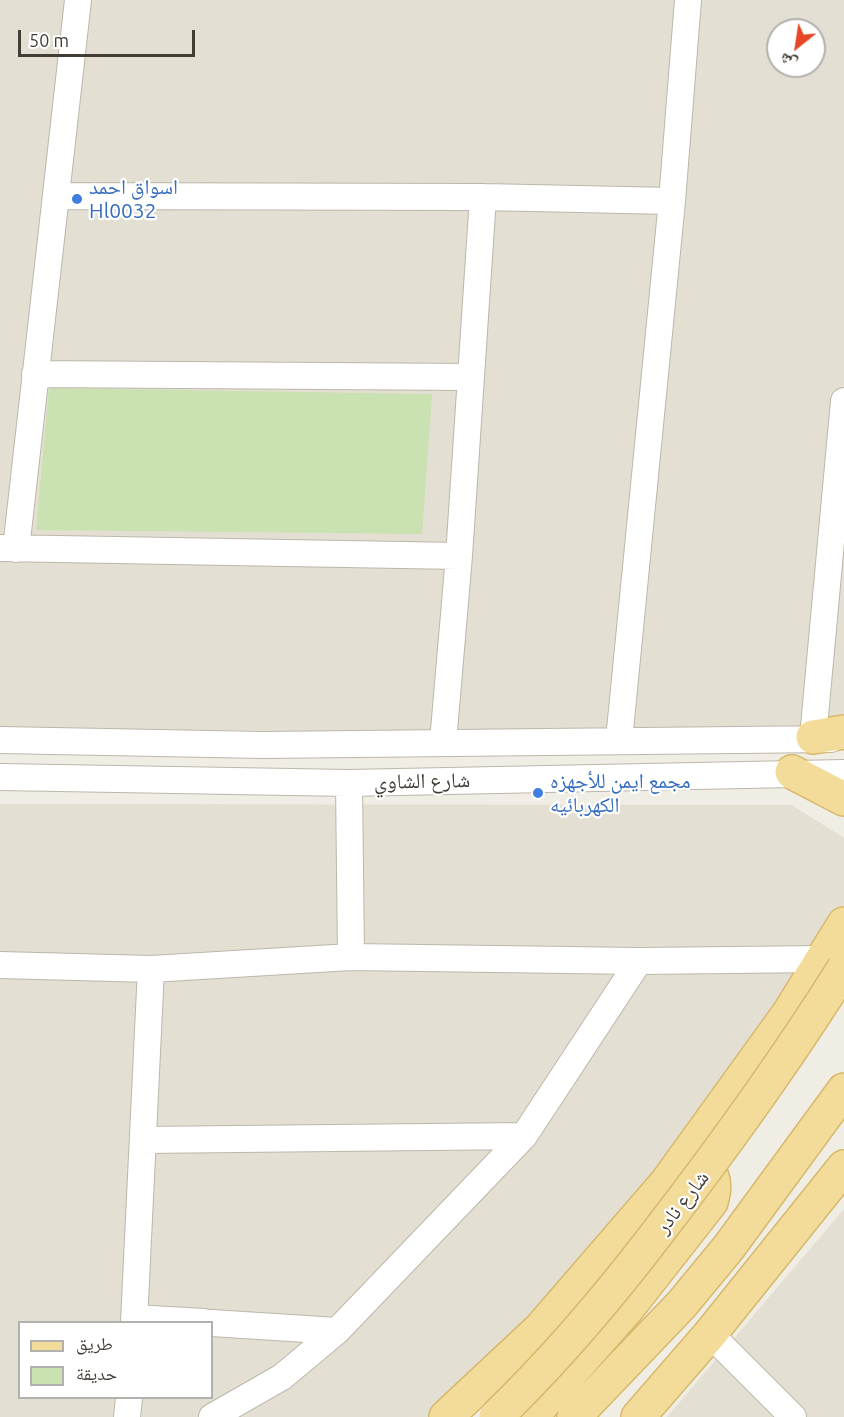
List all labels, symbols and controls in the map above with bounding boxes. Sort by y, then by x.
scale bar [21,18,198,56]
north arrow [766,18,826,78]
text: 50 m [29,30,69,50]
text: ش [776,50,800,74]
place label: اسواق احمد Hl0032 [89,174,178,224]
marker: اسواق احمد Hl0032 [70,192,84,206]
street label: شارع الشاوي [374,768,470,794]
place label: مجمع ايمن للأجهزه الكهربائيه [550,768,691,818]
marker: مجمع ايمن للأجهزه الكهربائيه [531,786,545,800]
street label: شارع نادر [650,1166,714,1238]
legend [18,1321,213,1399]
text: طريق [76,1333,113,1353]
text: حديقة [76,1363,117,1383]

